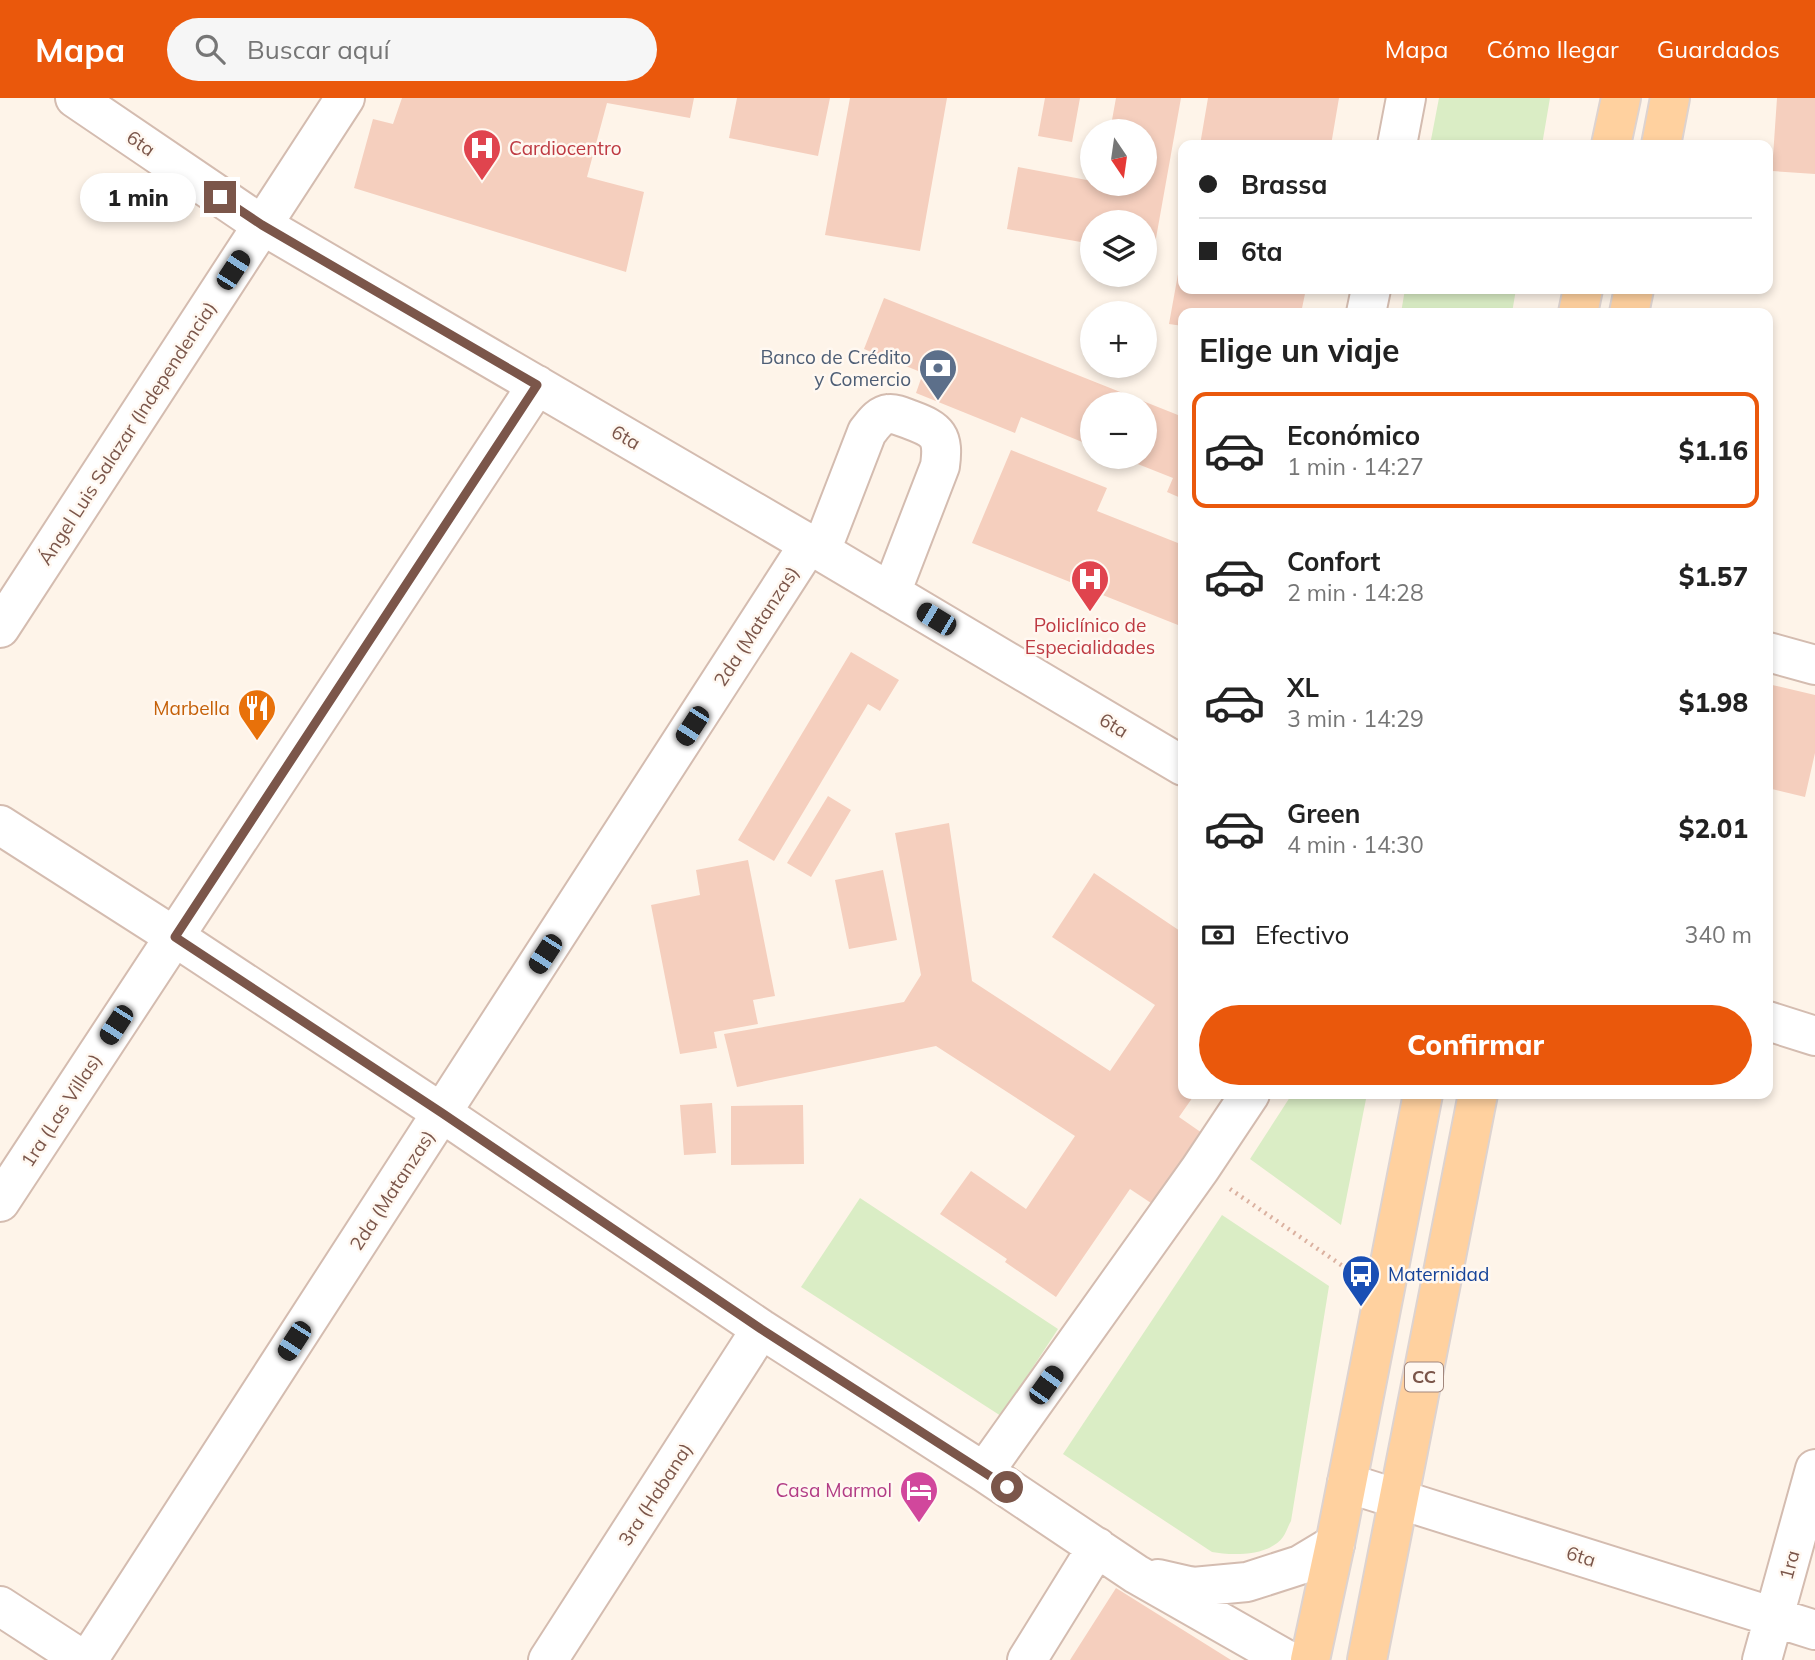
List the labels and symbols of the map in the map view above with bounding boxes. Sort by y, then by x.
north arrow [1080,119,1157,196]
street label: 6ta [122,125,160,161]
hospital icon: Cardiocentro [461,127,503,182]
place label: Cardiocentro [509,136,622,160]
callout: 1 min [80,172,196,222]
route end [204,181,236,213]
car [213,247,254,293]
street label: Ángel Luis Salazar (Independencia) [33,297,221,569]
place label: Banco de Crédito y Comercio [760,345,911,391]
bank icon: Banco de Crédito y Comercio [917,347,959,402]
street label: 6ta [607,419,645,455]
hospital icon: Policlínico de Especialidades [1069,558,1111,613]
street label: 2da (Matanzas) [708,561,804,691]
car [913,599,960,639]
place label: Policlínico de Especialidades [1025,613,1155,659]
restaurant icon: Marbella [236,687,278,742]
place label: Marbella [153,696,230,720]
car [672,703,713,749]
street label: 6ta [1095,707,1133,743]
car [525,931,566,977]
car [96,1002,137,1048]
street label: 1ra (Las Villas) [15,1049,107,1171]
street label: 2da (Matanzas) [344,1125,440,1255]
bus stop icon: Maternidad [1340,1253,1382,1308]
place label: Maternidad [1388,1262,1489,1286]
car [274,1318,315,1364]
car [1026,1362,1067,1408]
road number: CC [1405,1362,1443,1392]
street label: 3ra (Habana) [613,1438,697,1550]
hotel icon: Casa Marmol [898,1469,940,1524]
route start [991,1471,1023,1503]
place label: Casa Marmol [775,1478,892,1502]
street label: 6ta [1563,1540,1599,1572]
street label: 1ra [1774,1548,1804,1582]

